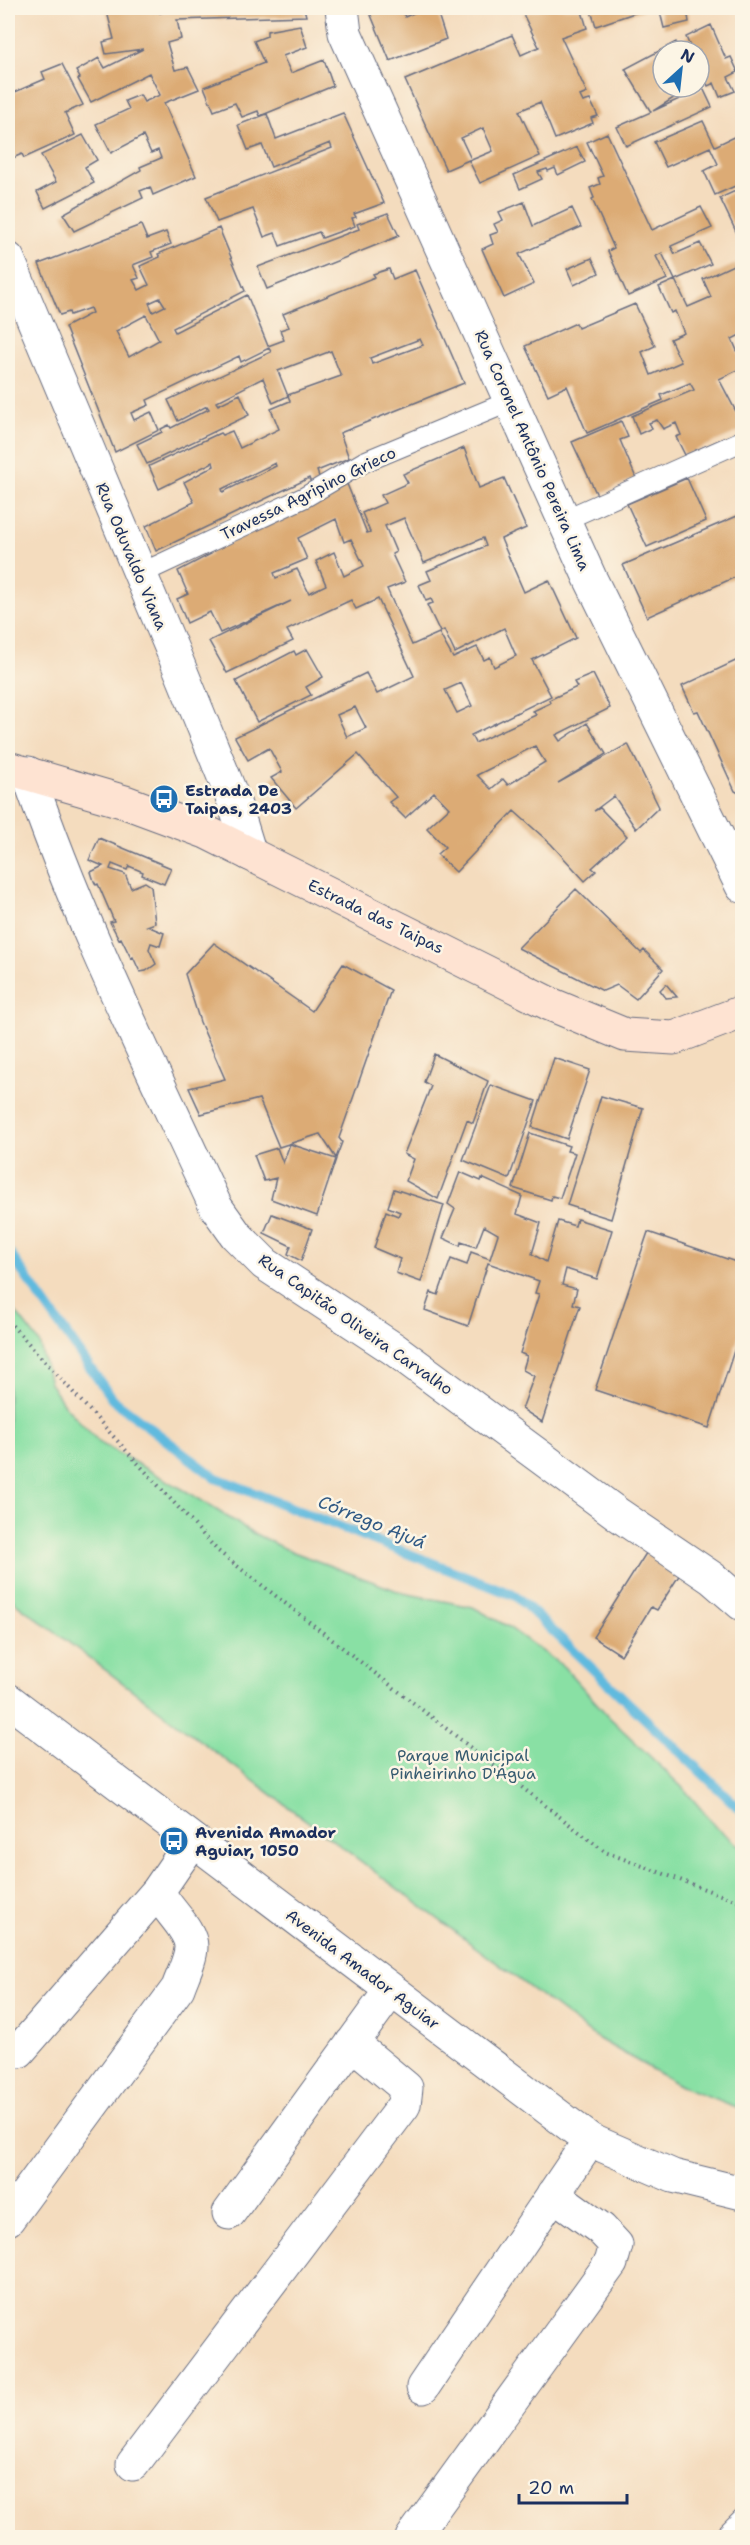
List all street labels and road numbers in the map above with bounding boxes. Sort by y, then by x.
street label: Rua Coronel Antônio Pereira Lima [470,327,595,574]
street label: Travessa Agripino Grieco [217,442,399,545]
street label: Rua Oduvaldo Viana [91,479,172,633]
street label: Estrada das Taipas [304,874,447,959]
street label: Rua Capitão Oliveira Carvalho [254,1249,457,1400]
street label: Avenida Amador Aguiar [281,1905,444,2034]

